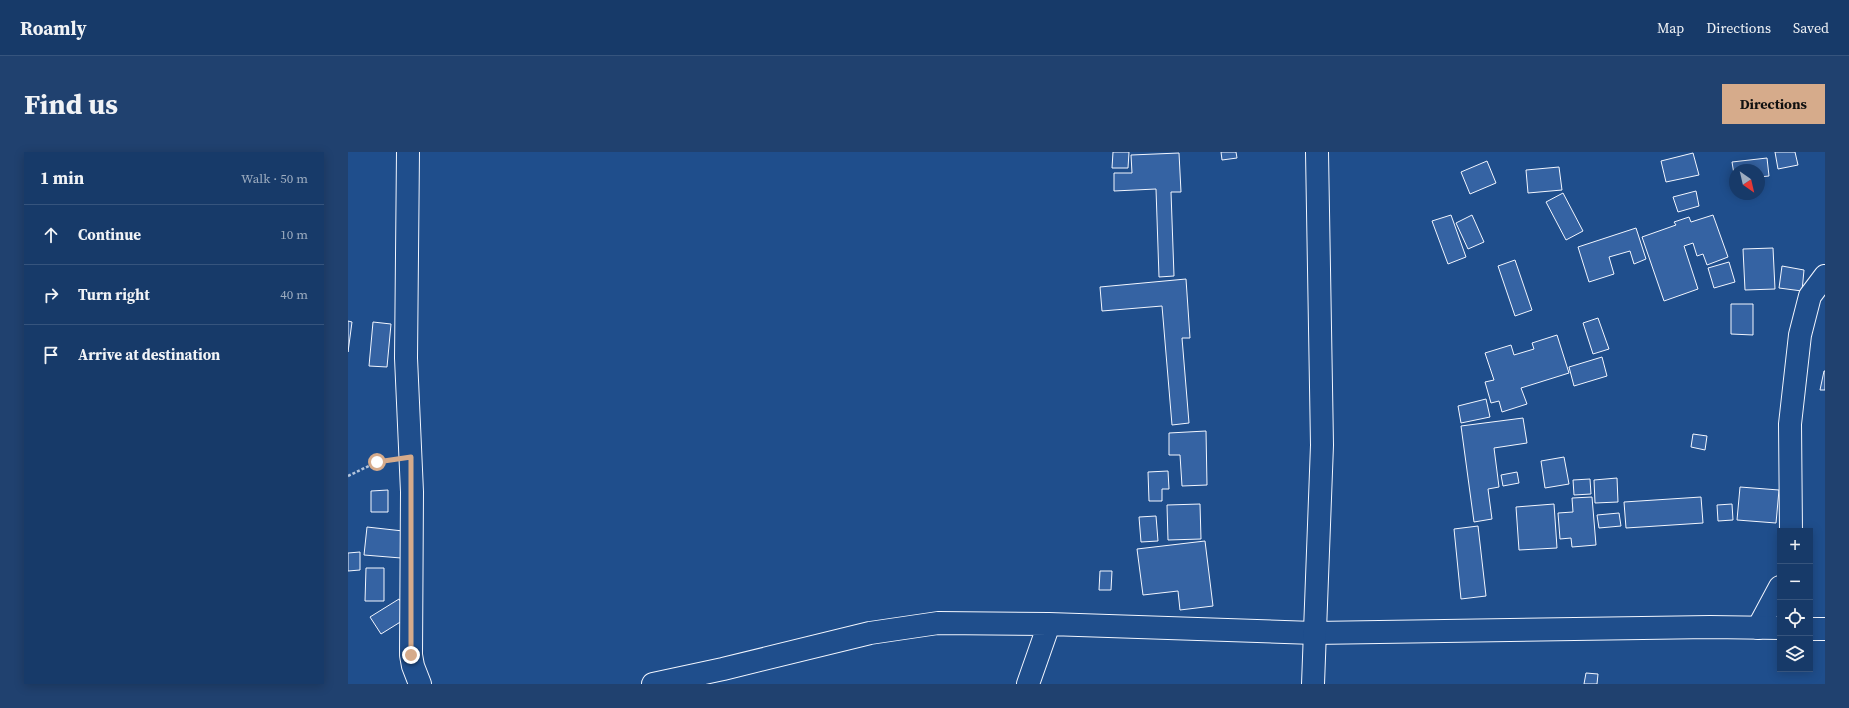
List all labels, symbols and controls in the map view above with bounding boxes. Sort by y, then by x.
text: Roamly [20,15,87,41]
text: Map [1657,18,1684,38]
text: Directions [1706,18,1771,38]
text: Saved [1793,18,1829,38]
button: Directions [1722,84,1825,124]
text: Find us [24,85,118,123]
north arrow [1729,164,1765,200]
text: 1 min [40,166,84,190]
text: Walk · 50 m [241,170,308,187]
icon: ahead [40,224,62,246]
text: Continue [78,224,141,245]
text: 10 m [280,226,308,243]
icon: right [40,284,62,306]
text: Turn right [78,284,150,305]
text: 40 m [280,286,308,303]
icon: arrive [40,344,62,366]
text: Arrive at destination [78,344,220,365]
route start [368,453,386,471]
map controls [1777,528,1813,672]
button: + [1777,528,1813,564]
button: − [1777,564,1813,600]
button: locate [1777,600,1813,636]
button: layers [1777,636,1813,672]
route end [402,646,420,664]

